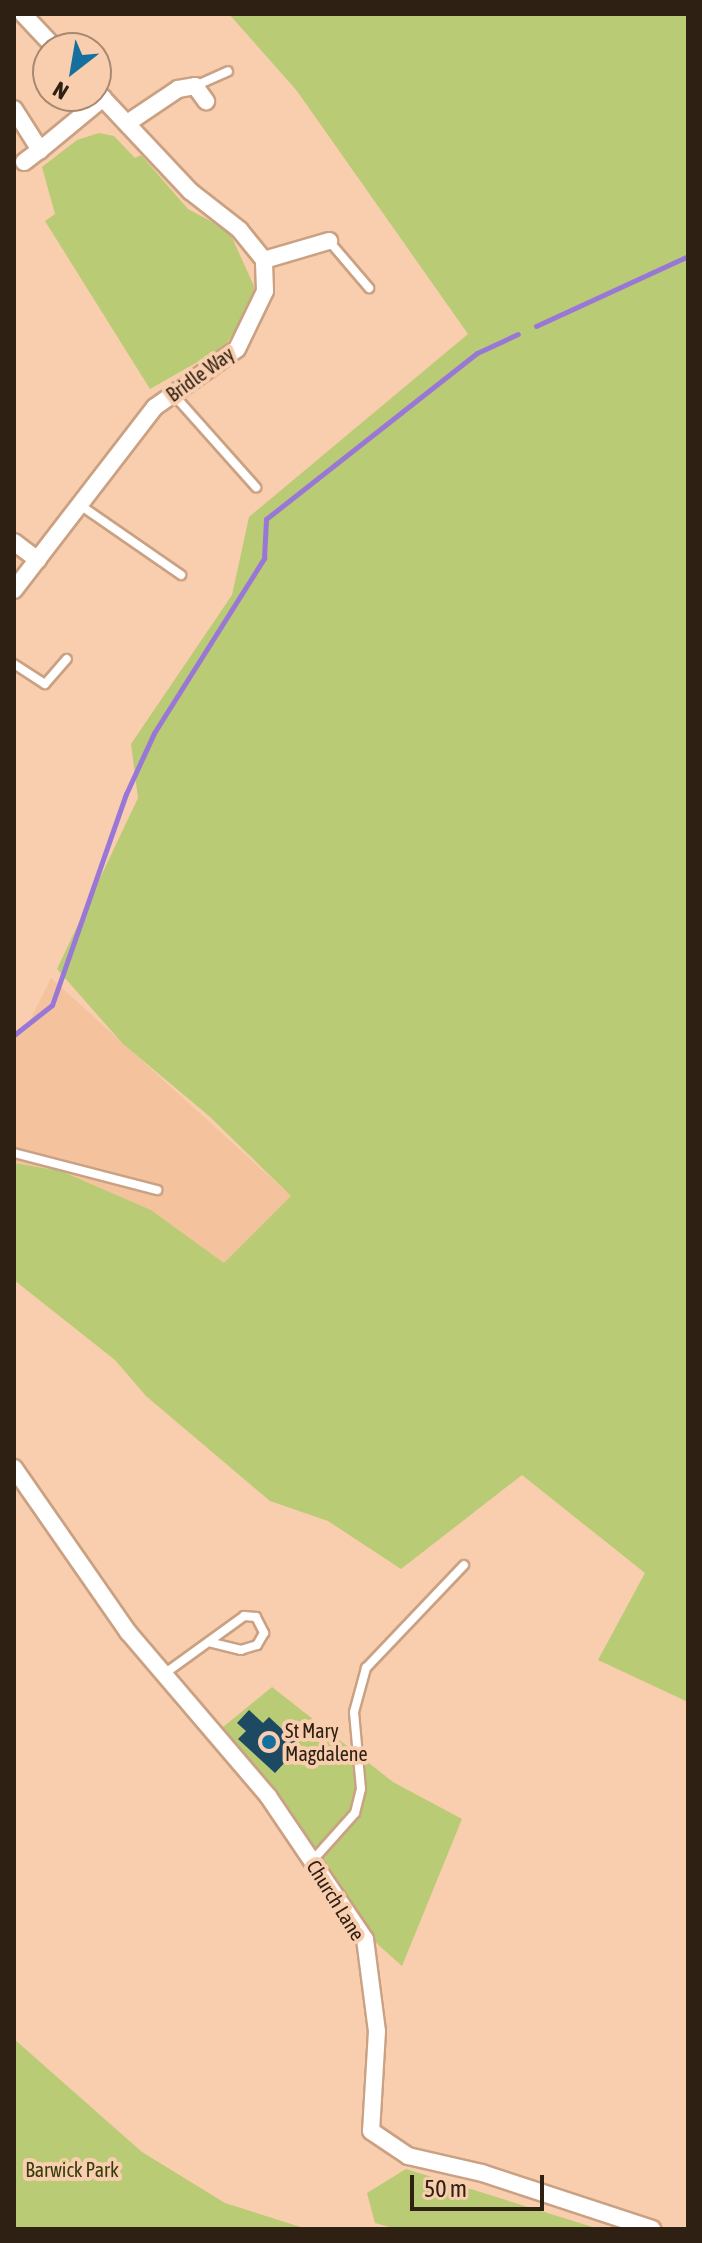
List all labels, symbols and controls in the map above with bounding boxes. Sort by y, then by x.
north arrow [32,32,112,112]
text: N [48,76,73,105]
street label: Bridle Way [161,341,239,407]
place label: St Mary Magdalene [285,1718,368,1765]
marker: St Mary Magdalene [260,1733,278,1751]
street label: Church Lane [302,1856,370,1944]
park label: Barwick Park [25,2157,119,2181]
scale bar [414,2159,548,2209]
text: 50 m [424,2175,467,2202]

